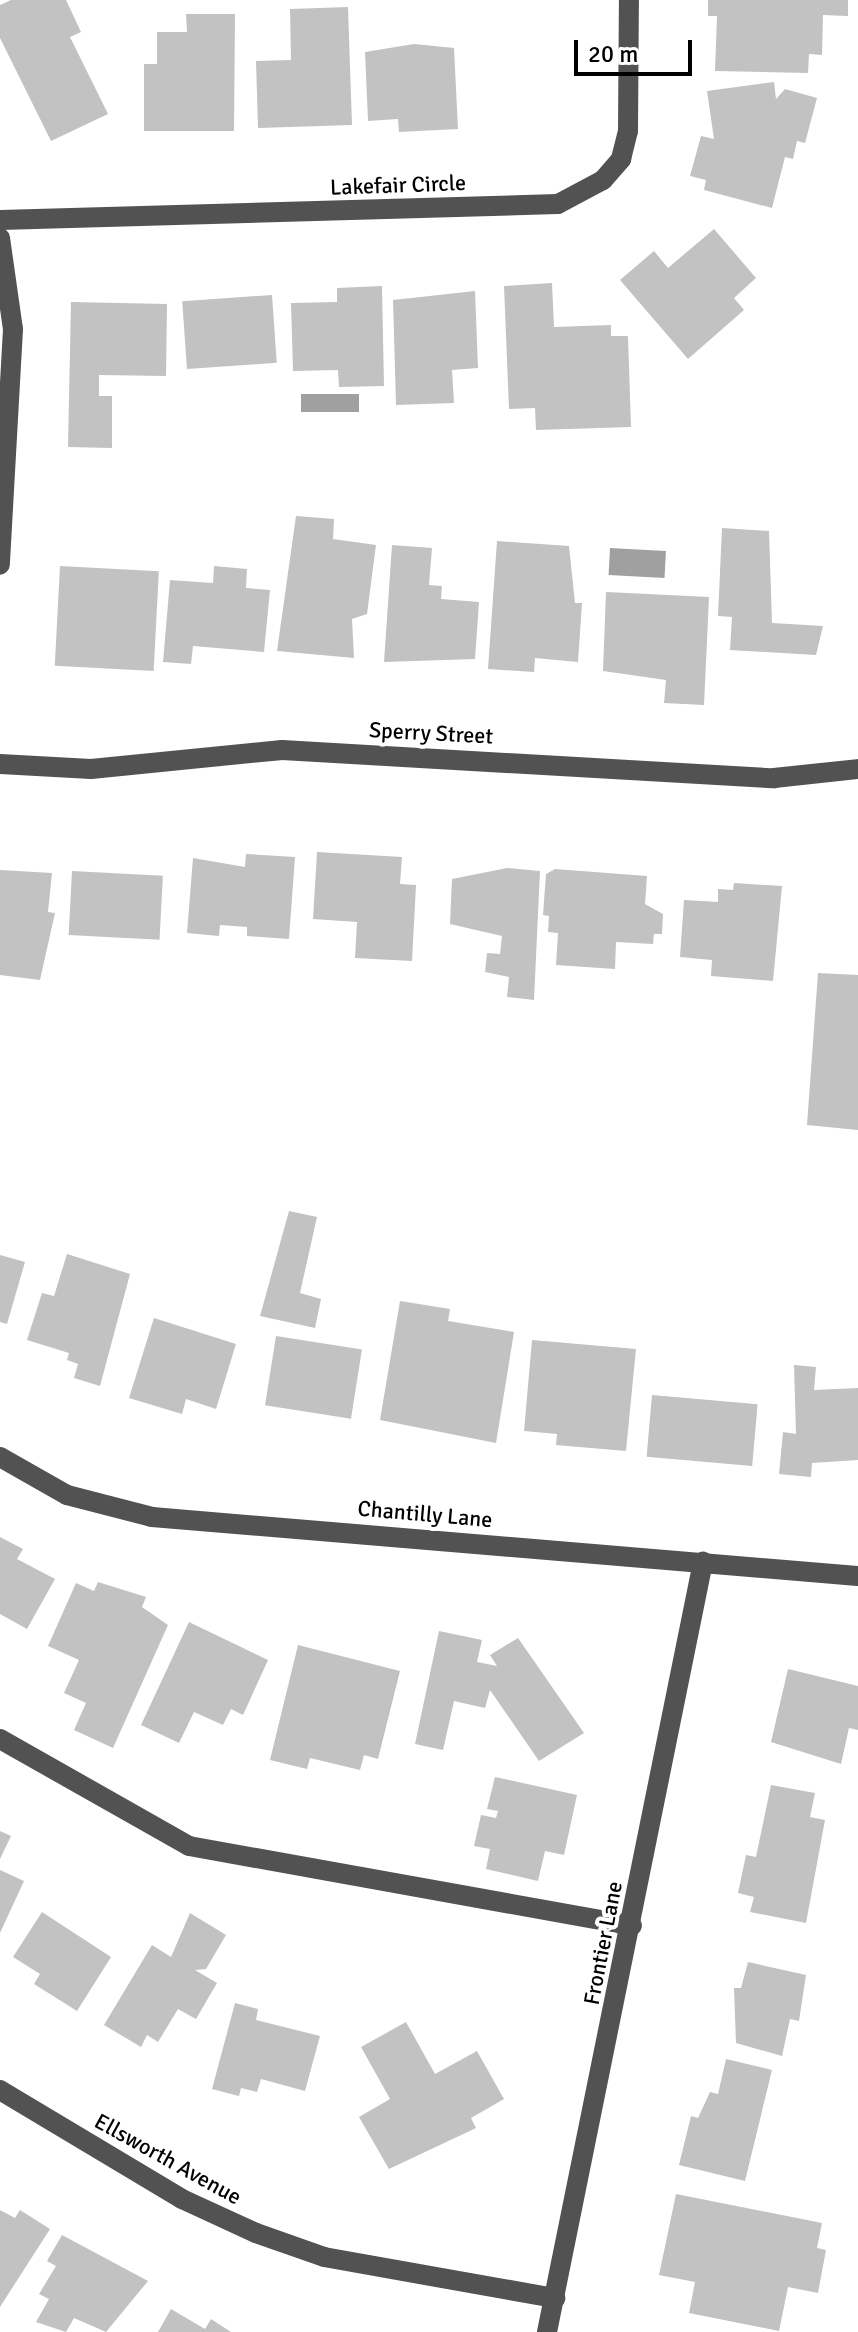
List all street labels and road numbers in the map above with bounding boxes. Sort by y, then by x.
street label: Lakefair Circle [330,169,466,201]
street label: Sperry Street [368,717,494,749]
street label: Chantilly Lane [356,1495,494,1533]
street label: Frontier Lane [578,1879,628,2007]
street label: Ellsworth Avenue [90,2108,246,2210]

